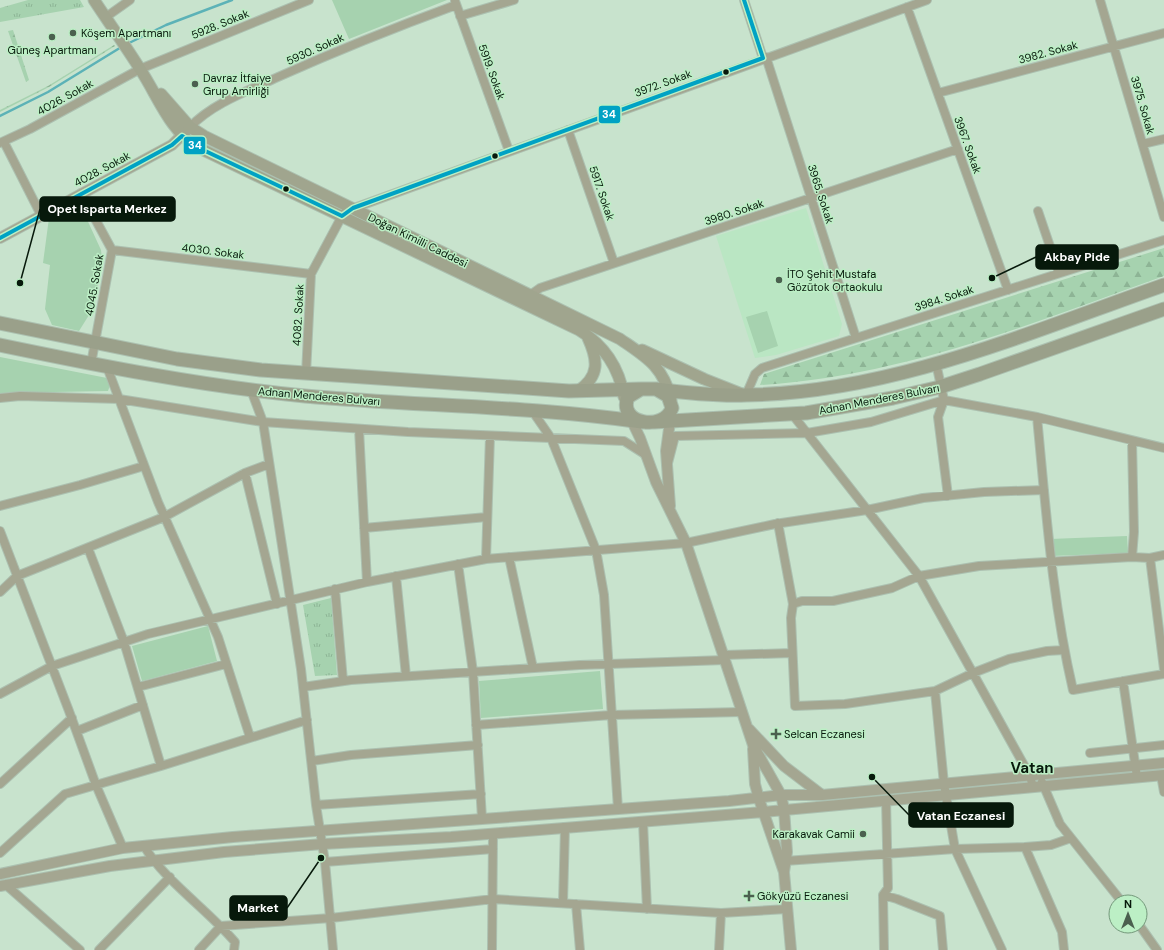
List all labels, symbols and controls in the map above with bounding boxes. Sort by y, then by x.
street label: 5928. Sokak [189,6,251,42]
place label: Köşem Apartmanı [81,26,171,40]
marker: Köşem Apartmanı [68,28,78,38]
street label: 5930. Sokak [284,30,346,68]
marker: Güneş Apartmanı [47,32,57,42]
street label: 3982. Sokak [1017,37,1080,67]
street label: 5919. Sokak [475,42,509,102]
place label: Güneş Apartmanı [8,43,96,57]
street label: 3972. Sokak [633,66,694,100]
unlabelled marker [721,67,731,77]
place label: Davraz İtfaiye Grup Amirliği [203,71,271,98]
street label: 3975. Sokak [1128,74,1158,136]
street label: 4026. Sokak [35,76,96,118]
marker: Davraz İtfaiye Grup Amirliği [190,79,200,89]
line badge: 34 [598,105,621,124]
text: 34 [602,107,616,121]
street label: 3967. Sokak [951,114,985,176]
line badge: 34 [183,136,206,155]
text: 34 [188,138,202,152]
street label: 4028. Sokak [71,148,133,190]
unlabelled marker [490,151,500,161]
street label: 3965. Sokak [805,163,837,226]
street label: 5917. Sokak [586,164,618,223]
unlabelled marker [281,184,291,194]
street label: 3980. Sokak [702,196,766,228]
callout: Opet Isparta Merkez [40,197,175,221]
text: Opet Isparta Merkez [47,201,167,217]
street label: Doğan Kimilli Caddesi [366,210,470,270]
street label: 4030. Sokak [181,240,245,262]
callout: Akbay Pide [1036,245,1118,269]
text: Akbay Pide [1044,249,1110,265]
street label: 4045. Sokak [82,253,106,317]
place label: İTO Şehit Mustafa Gözütok Ortaokulu [787,267,882,294]
marker: İTO Şehit Mustafa Gözütok Ortaokulu [774,275,784,285]
street label: 3984. Sokak [913,282,976,314]
street label: 4082. Sokak [289,283,307,346]
street label: Adnan Menderes Bulvarı [818,380,940,418]
street label: Adnan Menderes Bulvarı [257,384,381,408]
place label: Selcan Eczanesi [784,727,865,741]
marker: Selcan Eczanesi [771,729,781,739]
district label: Vatan [1011,758,1053,778]
callout: Vatan Eczanesi [909,803,1013,827]
text: Vatan Eczanesi [917,808,1005,824]
place label: Karakavak Camii [773,827,855,841]
marker: Karakavak Camii [858,829,868,839]
place label: Gökyüzü Eczanesi [757,889,848,903]
marker: Gökyüzü Eczanesi [744,891,754,901]
north arrow [1108,894,1148,934]
callout: Market [230,896,287,920]
text: N [1124,897,1132,911]
text: Market [237,900,279,916]

